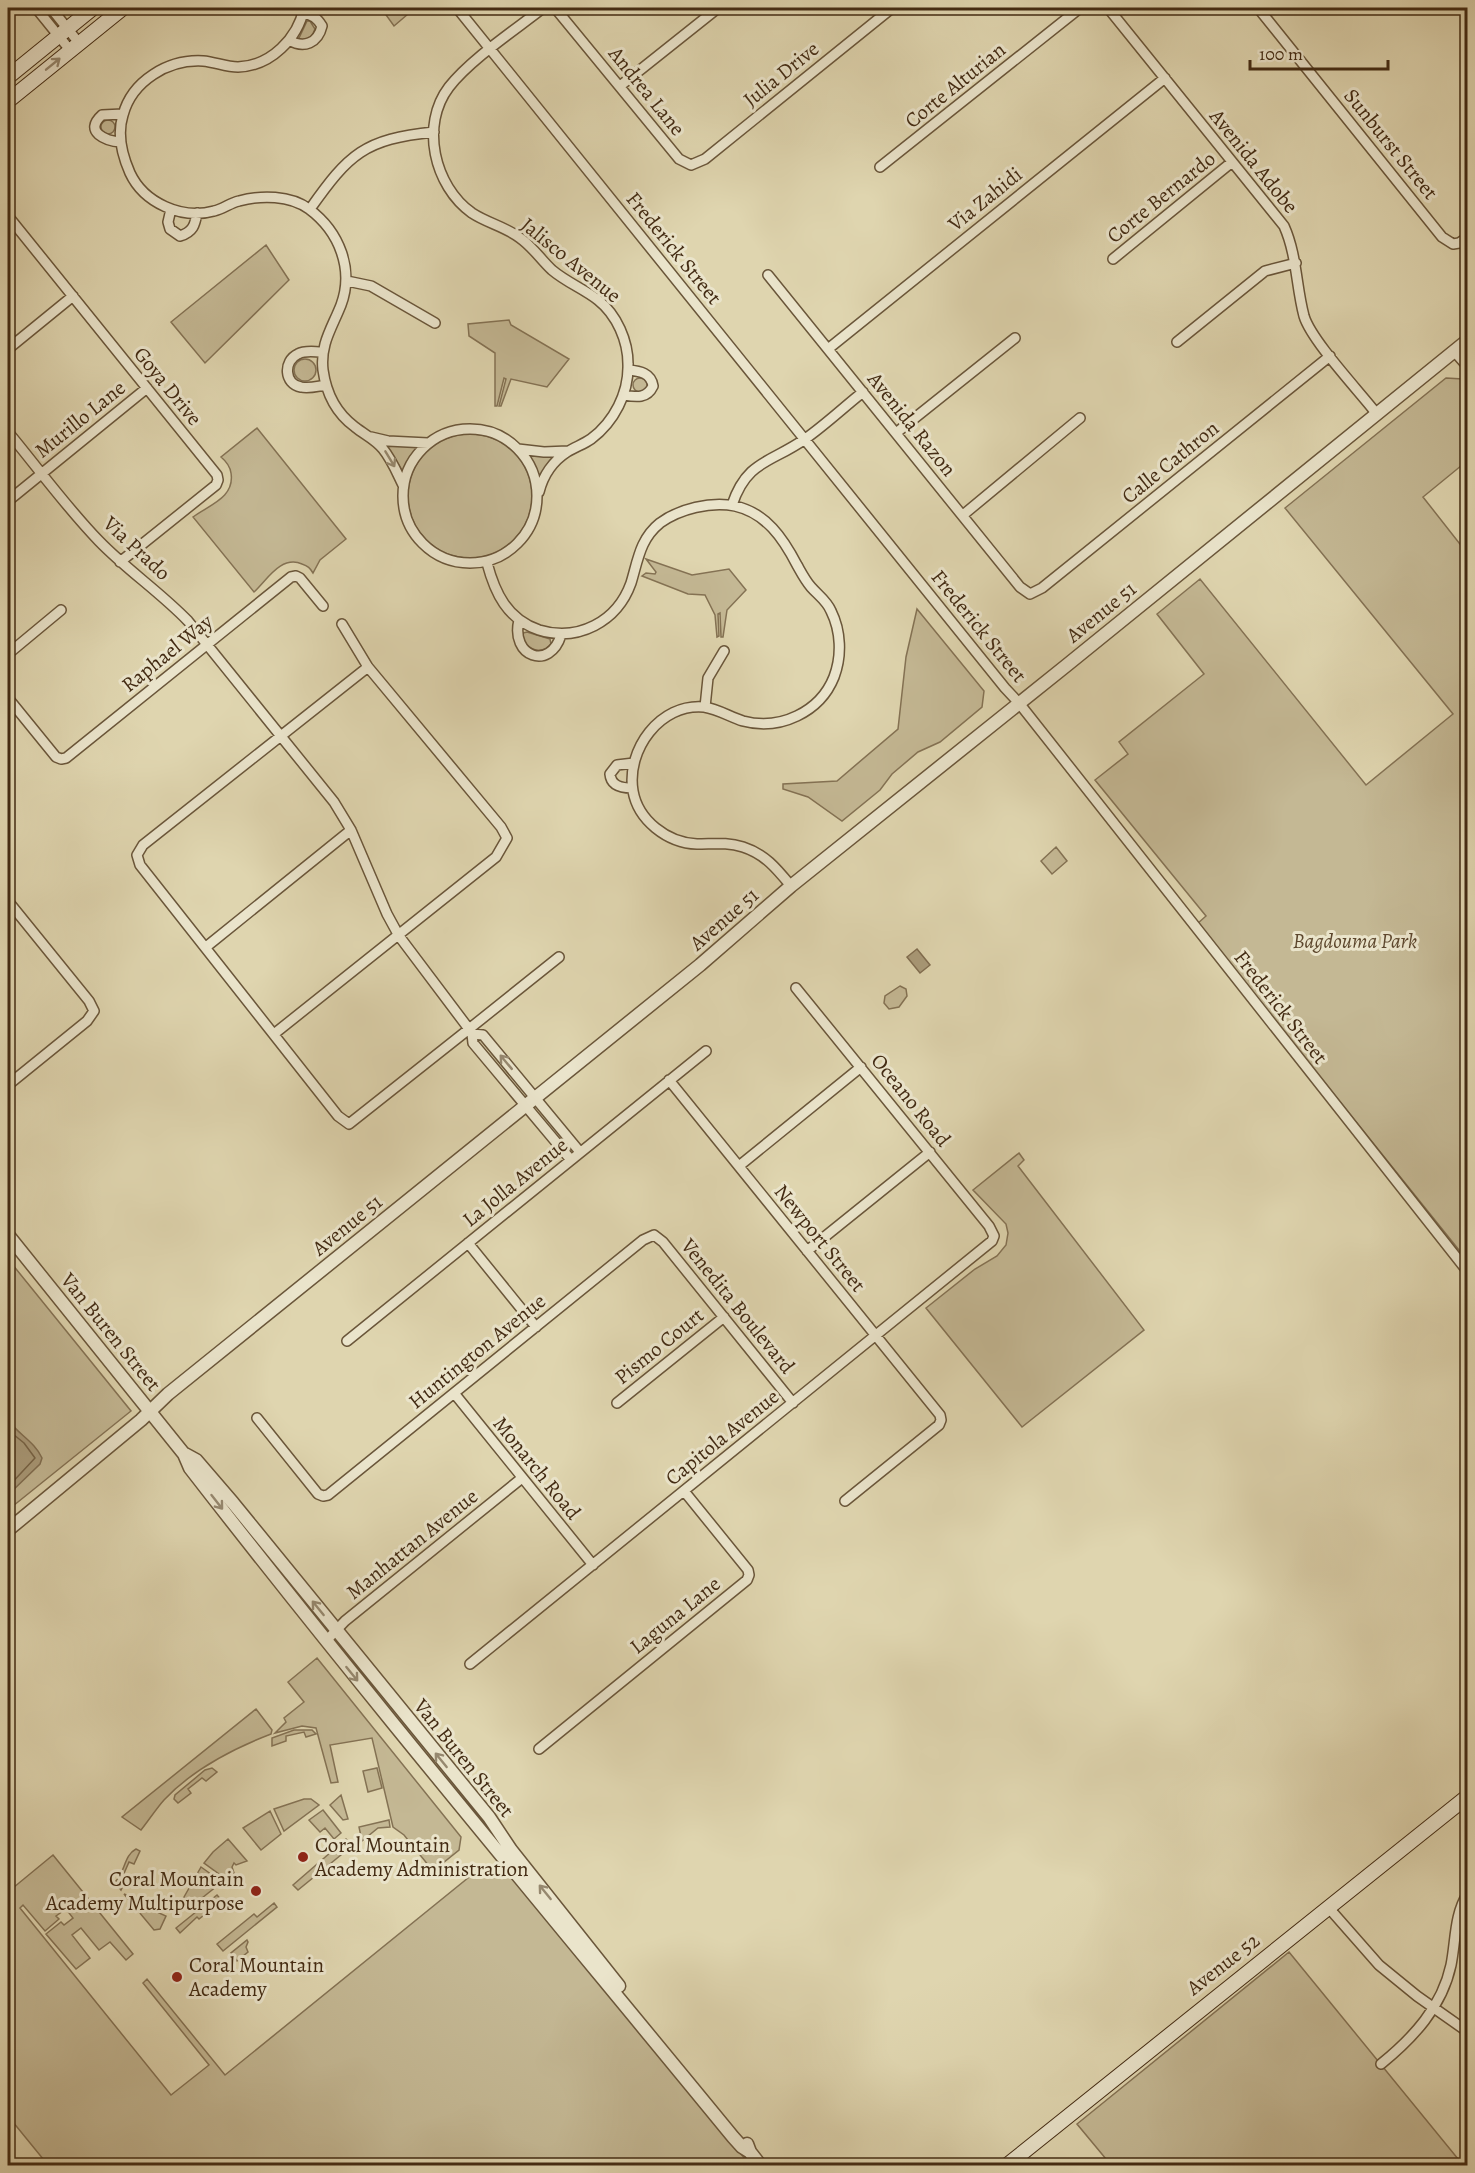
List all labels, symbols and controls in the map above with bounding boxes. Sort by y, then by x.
scale bar [1250,33,1388,71]
street label: Julia Drive [737,35,825,113]
street label: Corte Alturian [899,36,1011,134]
street label: Andrea Lane [602,40,692,141]
text: 100 m [1259,42,1303,66]
one-way arrow [45,57,60,71]
street label: Sunburst Street [1338,83,1444,205]
street label: Avenida Adobe [1203,102,1305,219]
street label: Corte Bernardo [1101,144,1221,250]
street label: Via Zahidi [941,160,1028,238]
street label: Frederick Street [620,186,728,310]
street label: Jalisco Avenue [515,211,627,309]
street label: Goya Drive [128,341,208,431]
street label: Avenida Razon [861,365,963,482]
street label: Murillo Lane [29,374,131,464]
street label: Calle Cathron [1115,414,1225,510]
one-way arrow [384,450,396,467]
street label: Via Prado [97,509,177,586]
street label: Frederick Street [925,564,1033,688]
street label: Avenue 51 [1059,575,1142,650]
street label: Raphael Way [116,607,219,698]
street label: Avenue 51 [683,881,764,957]
park label: Bagdouma Park [1293,927,1417,955]
street label: Frederick Street [1228,944,1334,1070]
street label: Oceano Road [865,1048,958,1153]
one-way arrow [499,1055,513,1070]
street label: La Jolla Avenue [457,1131,573,1233]
street label: Newport Street [768,1178,872,1298]
street label: Avenue 51 [305,1188,388,1263]
street label: Venedita Boulevard [674,1232,802,1380]
street label: Van Buren Street [54,1266,168,1397]
street label: Huntington Avenue [402,1287,552,1415]
street label: Pismo Court [608,1301,710,1391]
street label: Capitola Avenue [659,1382,785,1492]
street label: Monarch Road [487,1411,588,1526]
street label: Manhattan Avenue [340,1482,484,1606]
one-way arrow [210,1493,223,1509]
street label: Laguna Lane [624,1570,726,1660]
one-way arrow [312,1600,325,1616]
one-way arrow [346,1666,359,1682]
street label: Van Buren Street [407,1692,521,1823]
one-way arrow [435,1752,448,1768]
place label: Coral Mountain Academy Administration [314,1831,529,1883]
marker: Coral Mountain Academy Administration [296,1850,310,1864]
place label: Coral Mountain Academy Multipurpose [45,1865,244,1917]
marker: Coral Mountain Academy Multipurpose [249,1884,263,1898]
one-way arrow [538,1884,551,1900]
street label: Avenue 52 [1180,1927,1265,2002]
place label: Coral Mountain Academy [188,1951,324,2003]
marker: Coral Mountain Academy [170,1970,184,1984]

